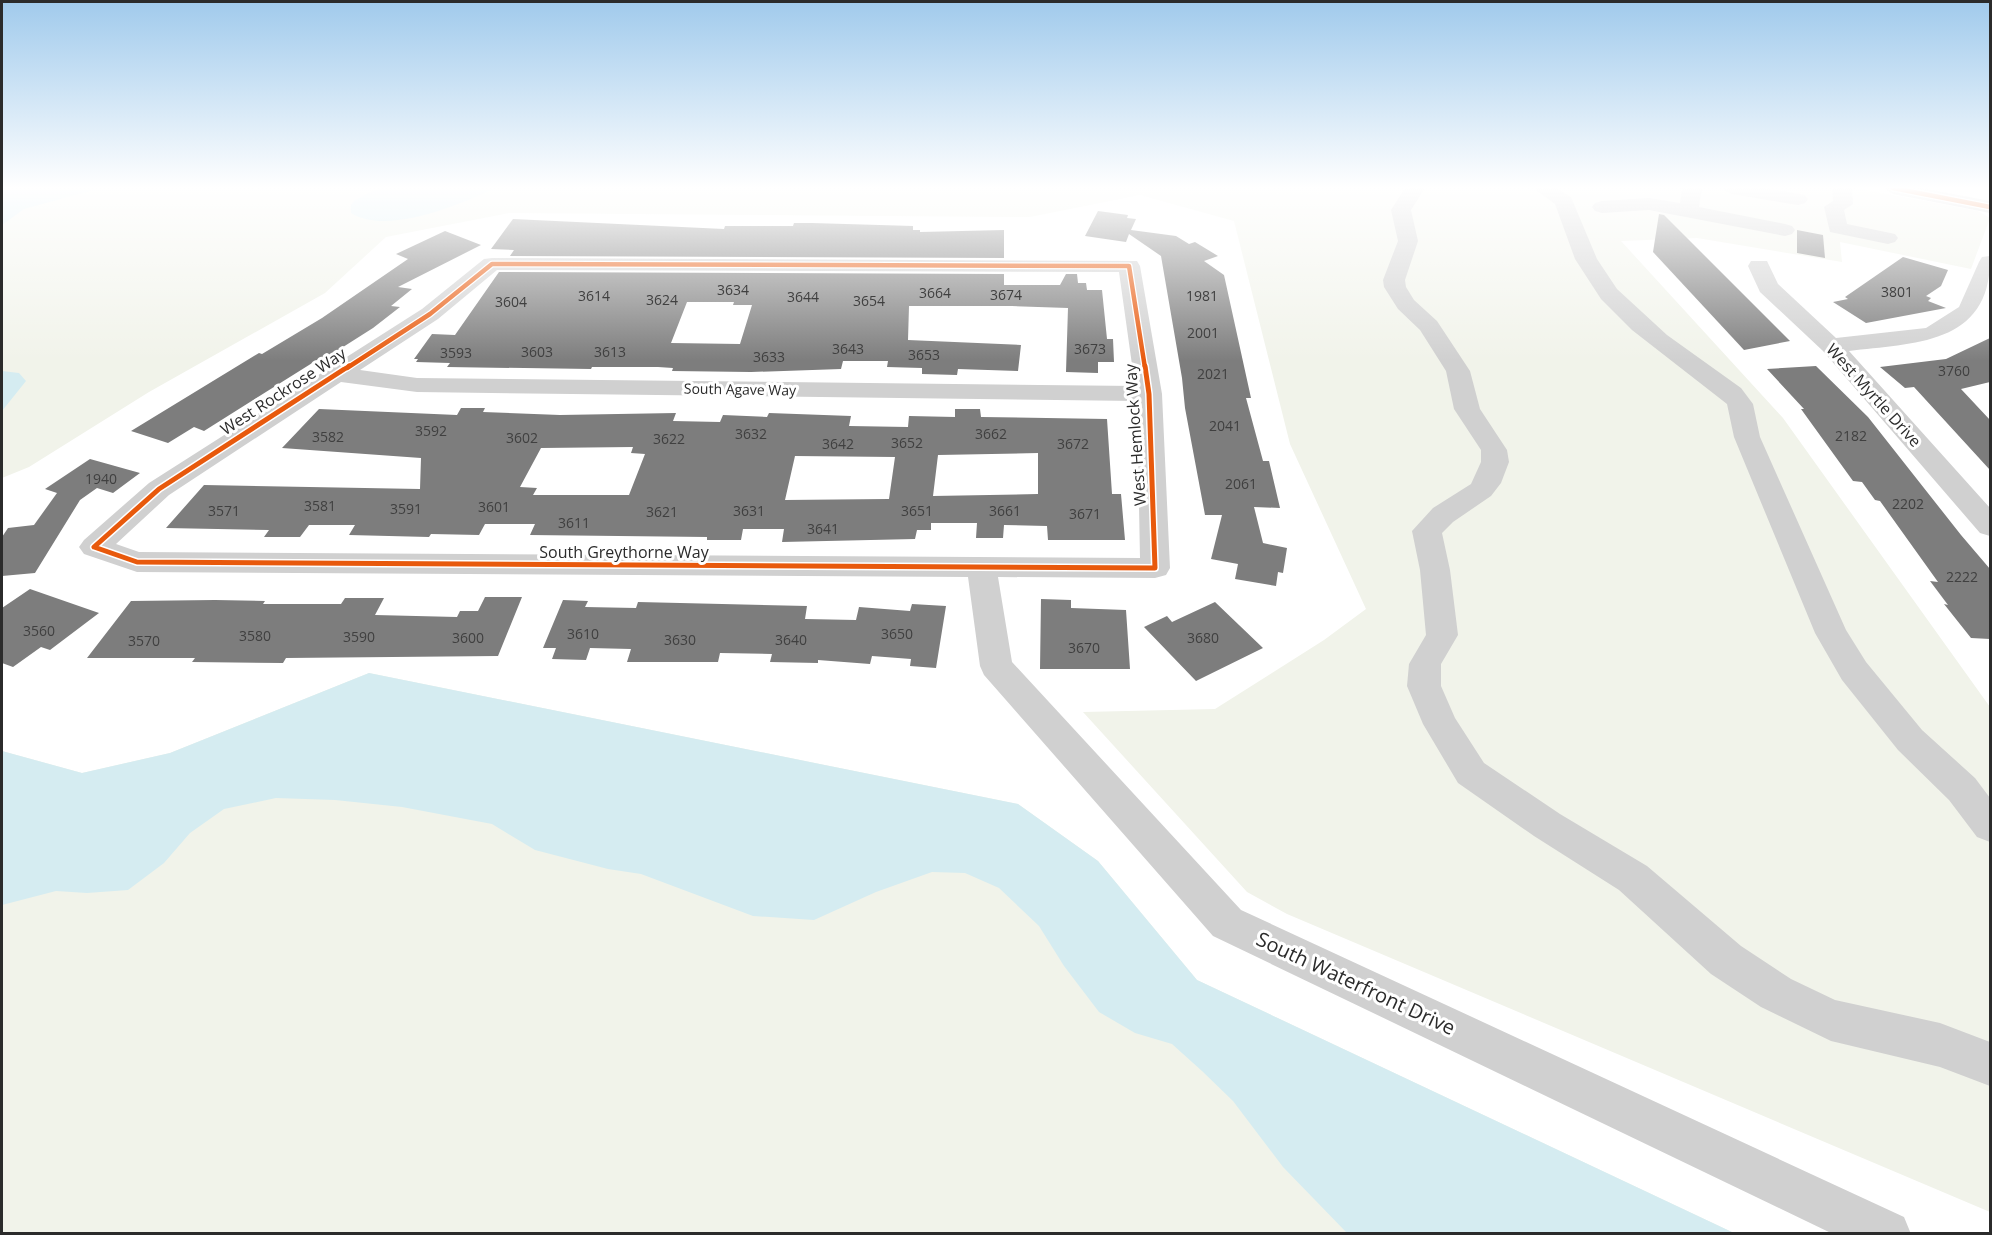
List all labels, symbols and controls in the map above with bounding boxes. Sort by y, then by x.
house number: 3634 [717,280,749,299]
house number: 3801 [1881,282,1913,301]
house number: 3664 [919,283,951,302]
house number: 3674 [990,285,1022,304]
house number: 3614 [578,286,610,305]
house number: 1981 [1186,286,1218,305]
house number: 3644 [787,287,819,306]
house number: 3624 [646,290,678,309]
house number: 3654 [853,291,885,310]
house number: 3604 [495,292,527,311]
house number: 2001 [1187,323,1219,342]
house number: 3643 [832,339,864,358]
house number: 3673 [1074,339,1106,358]
street label: West Myrtle Drive [1822,339,1926,452]
street label: West Rockrose Way [216,342,351,440]
house number: 3603 [521,342,553,361]
house number: 3613 [594,342,626,361]
house number: 3593 [440,343,472,362]
house number: 3653 [908,345,940,364]
house number: 3633 [753,347,785,366]
house number: 3760 [1938,361,1970,380]
street label: West Hemlock Way [1119,362,1151,507]
house number: 2021 [1197,364,1229,383]
street label: South Agave Way [684,379,797,399]
house number: 2041 [1209,416,1241,435]
house number: 3592 [415,421,447,440]
house number: 3632 [735,424,767,443]
house number: 3662 [975,424,1007,443]
house number: 2182 [1835,426,1867,445]
house number: 3582 [312,427,344,446]
house number: 3602 [506,428,538,447]
house number: 3622 [653,429,685,448]
house number: 3652 [891,433,923,452]
house number: 3642 [822,434,854,453]
house number: 3672 [1057,434,1089,453]
house number: 1940 [85,469,117,488]
house number: 2061 [1225,474,1257,493]
house number: 2202 [1892,494,1924,513]
house number: 3581 [304,496,336,515]
house number: 3601 [478,497,510,516]
house number: 3591 [390,499,422,518]
house number: 3571 [208,501,240,520]
house number: 3631 [733,501,765,520]
house number: 3651 [901,501,933,520]
house number: 3661 [989,501,1021,520]
house number: 3621 [646,502,678,521]
house number: 3671 [1069,504,1101,523]
house number: 3611 [558,513,590,532]
house number: 3641 [807,519,839,538]
street label: South Greythorne Way [539,541,710,563]
house number: 2222 [1946,567,1978,586]
house number: 3560 [23,621,55,640]
house number: 3610 [567,624,599,643]
house number: 3650 [881,624,913,643]
house number: 3580 [239,626,271,645]
house number: 3590 [343,627,375,646]
house number: 3600 [452,628,484,647]
house number: 3680 [1187,628,1219,647]
house number: 3630 [664,630,696,649]
house number: 3640 [775,630,807,649]
house number: 3570 [128,631,160,650]
house number: 3670 [1068,638,1100,657]
street label: South Waterfront Drive [1252,925,1460,1041]

